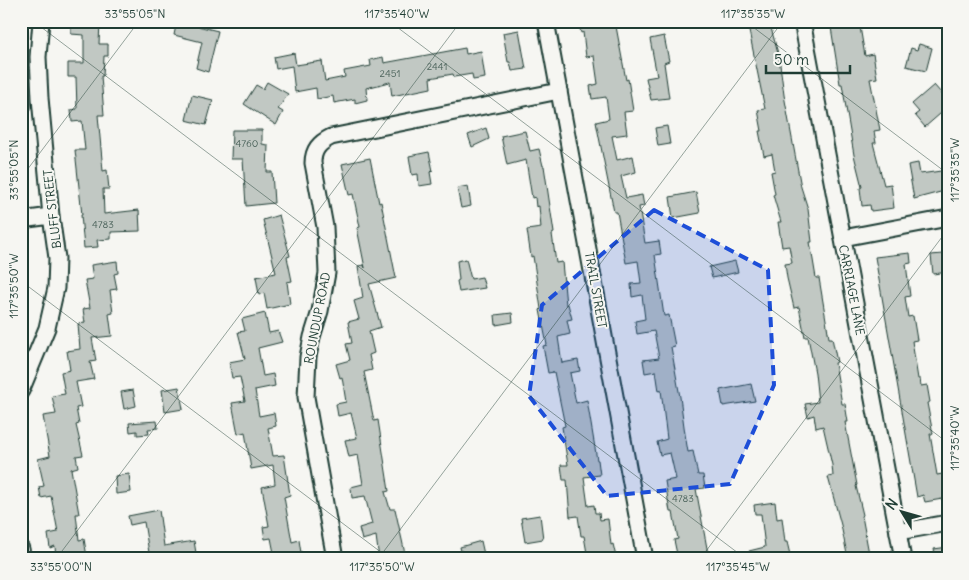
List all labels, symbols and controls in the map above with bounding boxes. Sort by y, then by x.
text: 33°55'05"N [105,6,165,21]
text: 117°35'40"W [365,6,430,21]
text: 117°35'35"W [721,6,785,21]
scale bar [766,42,850,74]
text: 50 m [774,50,809,69]
house number: 2441 [427,60,447,73]
house number: 2451 [380,67,400,80]
house number: 4760 [236,137,258,150]
text: 117°35'35"W [947,138,962,202]
text: 33°55'05"N [6,140,21,200]
street label: BLUFF STREET [40,169,64,249]
house number: 4783 [92,218,114,231]
street label: CARRIAGE LANE [836,243,868,337]
street label: TRAIL STREET [582,251,610,329]
text: 117°35'50"W [6,253,21,319]
street label: ROUNDUP ROAD [301,271,333,365]
text: 117°35'40"W [947,405,962,470]
north arrow [876,488,926,538]
house number: 4783 [672,492,694,505]
text: N [882,495,902,513]
text: 33°55'00"N [30,559,92,574]
text: 117°35'50"W [349,559,415,574]
text: 117°35'45"W [706,559,770,574]

